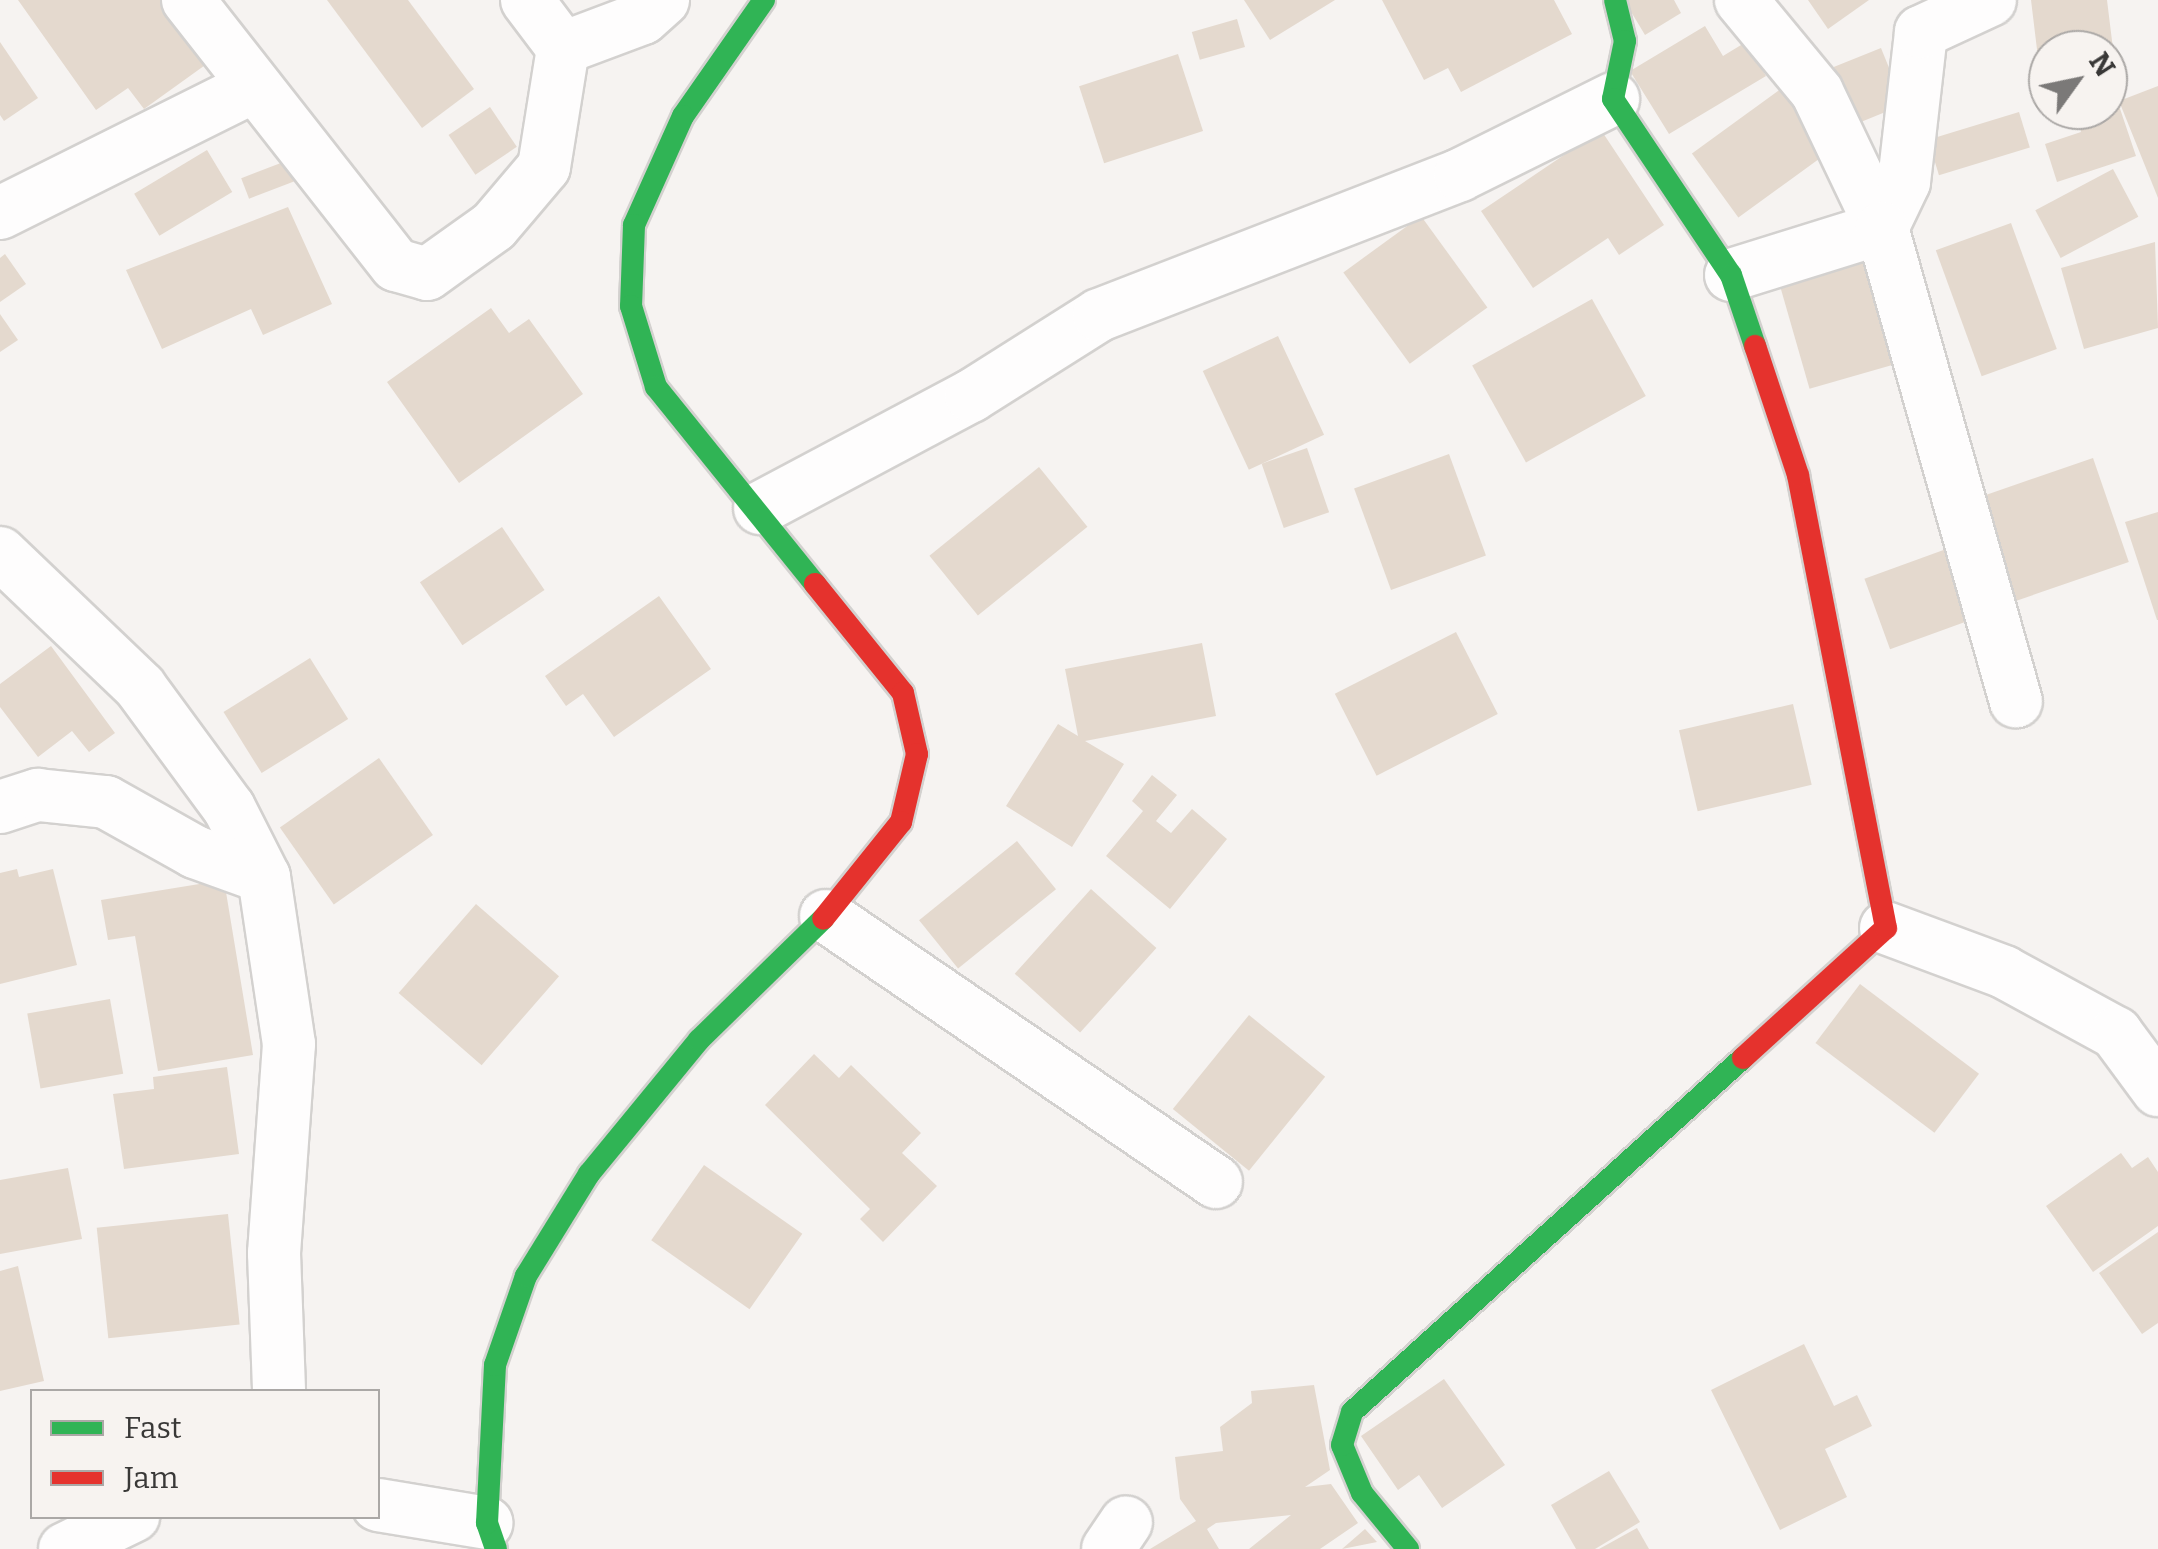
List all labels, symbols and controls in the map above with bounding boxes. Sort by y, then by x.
north arrow [2028,30,2128,130]
text: N [2082,46,2122,83]
legend [30,1389,380,1519]
text: Fast [124,1410,182,1446]
text: Jam [124,1460,178,1496]

